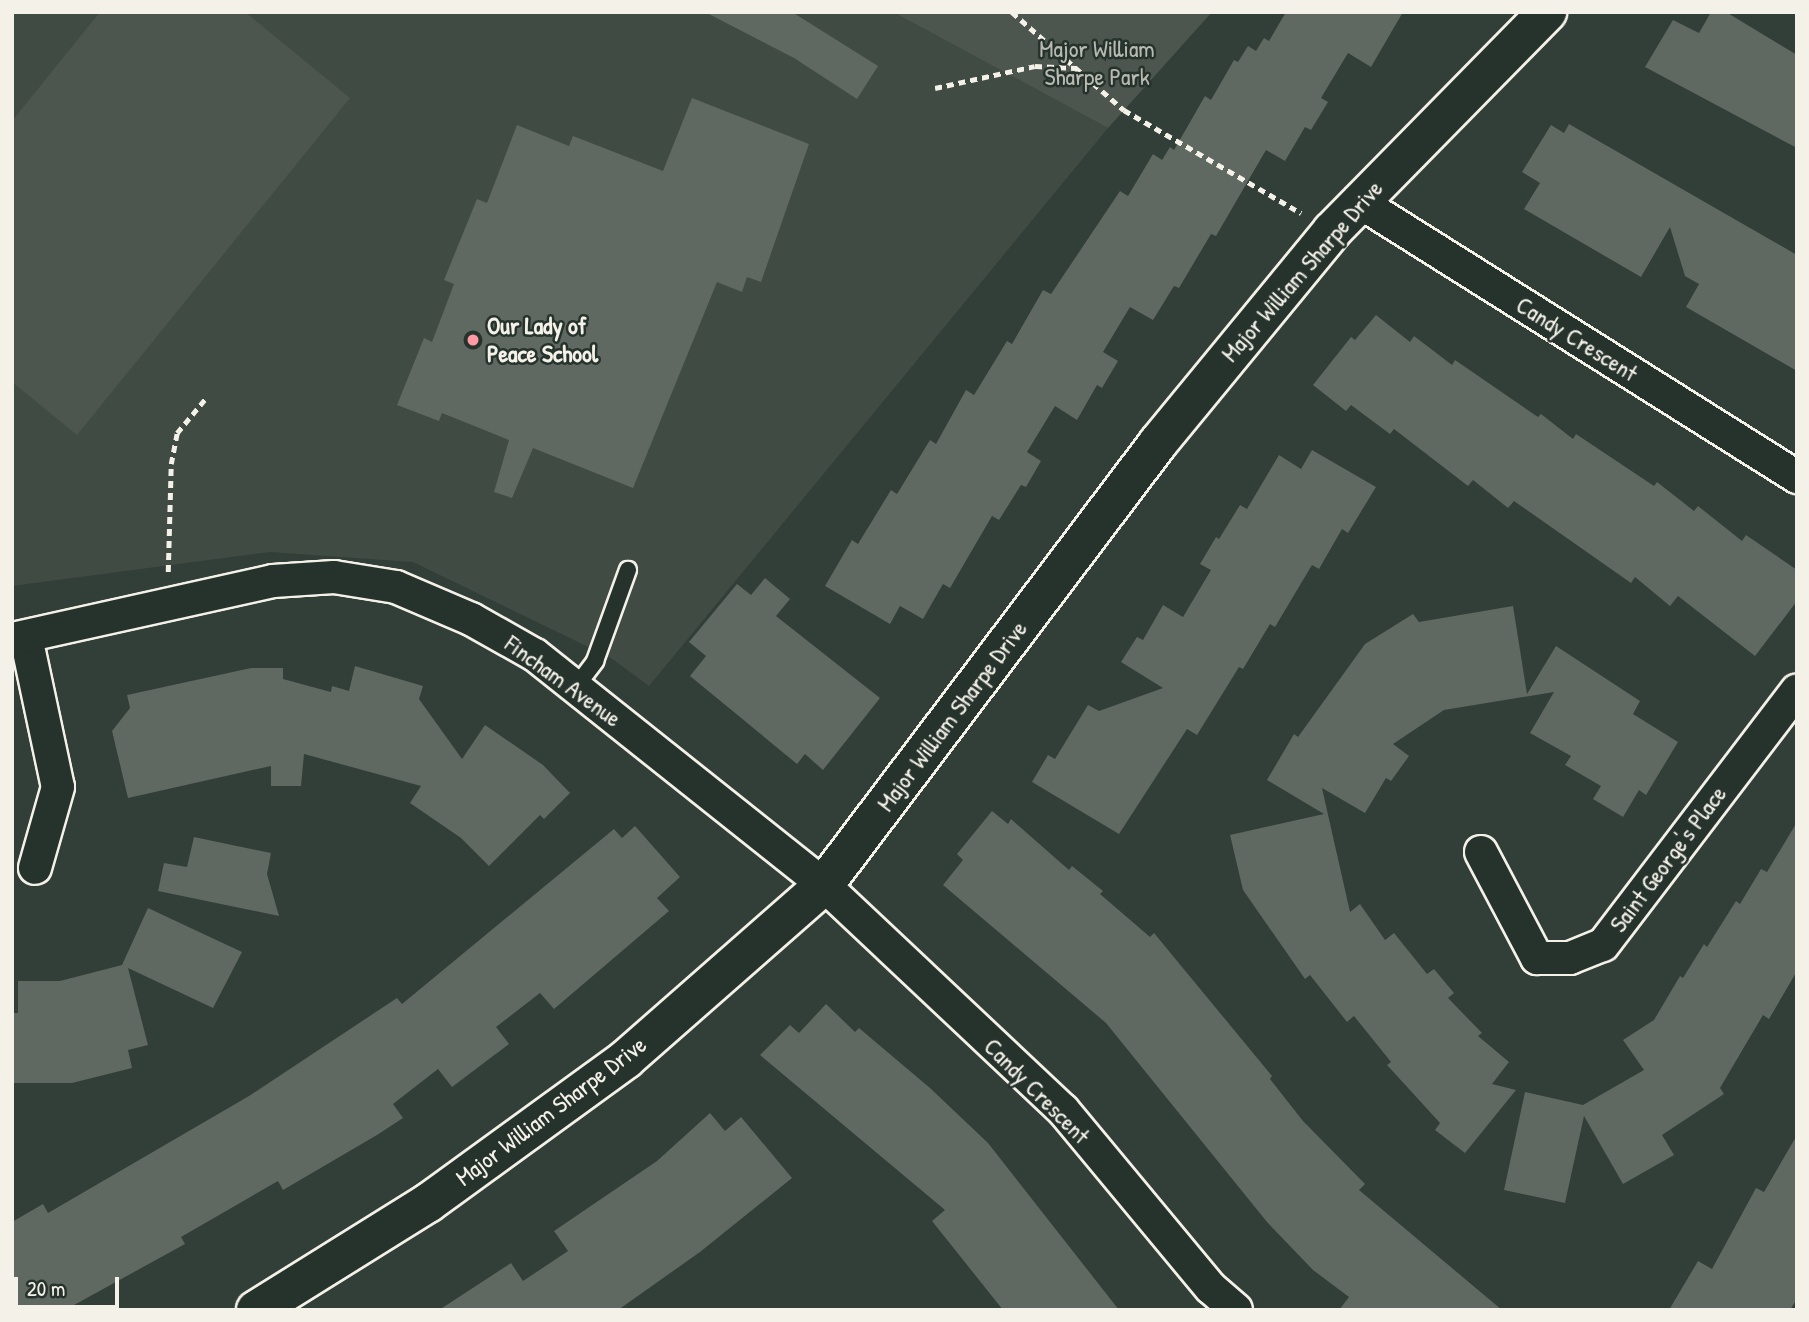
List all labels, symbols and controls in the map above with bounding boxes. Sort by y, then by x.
park label: Major William Sharpe Park [1039,35,1155,91]
street label: Major William Sharpe Drive [1215,174,1389,368]
street label: Candy Crescent [1511,290,1643,388]
place label: Our Lady of Peace School [487,312,598,368]
marker: Our Lady of Peace School [465,332,481,348]
street label: Major William Sharpe Drive [871,615,1033,817]
street label: Fincham Avenue [499,629,627,733]
street label: Saint George's Place [1604,780,1732,938]
street label: Major William Sharpe Drive [450,1030,652,1192]
street label: Candy Crescent [978,1032,1096,1150]
scale bar [18,1262,122,1306]
text: 20 m [27,1274,65,1303]

